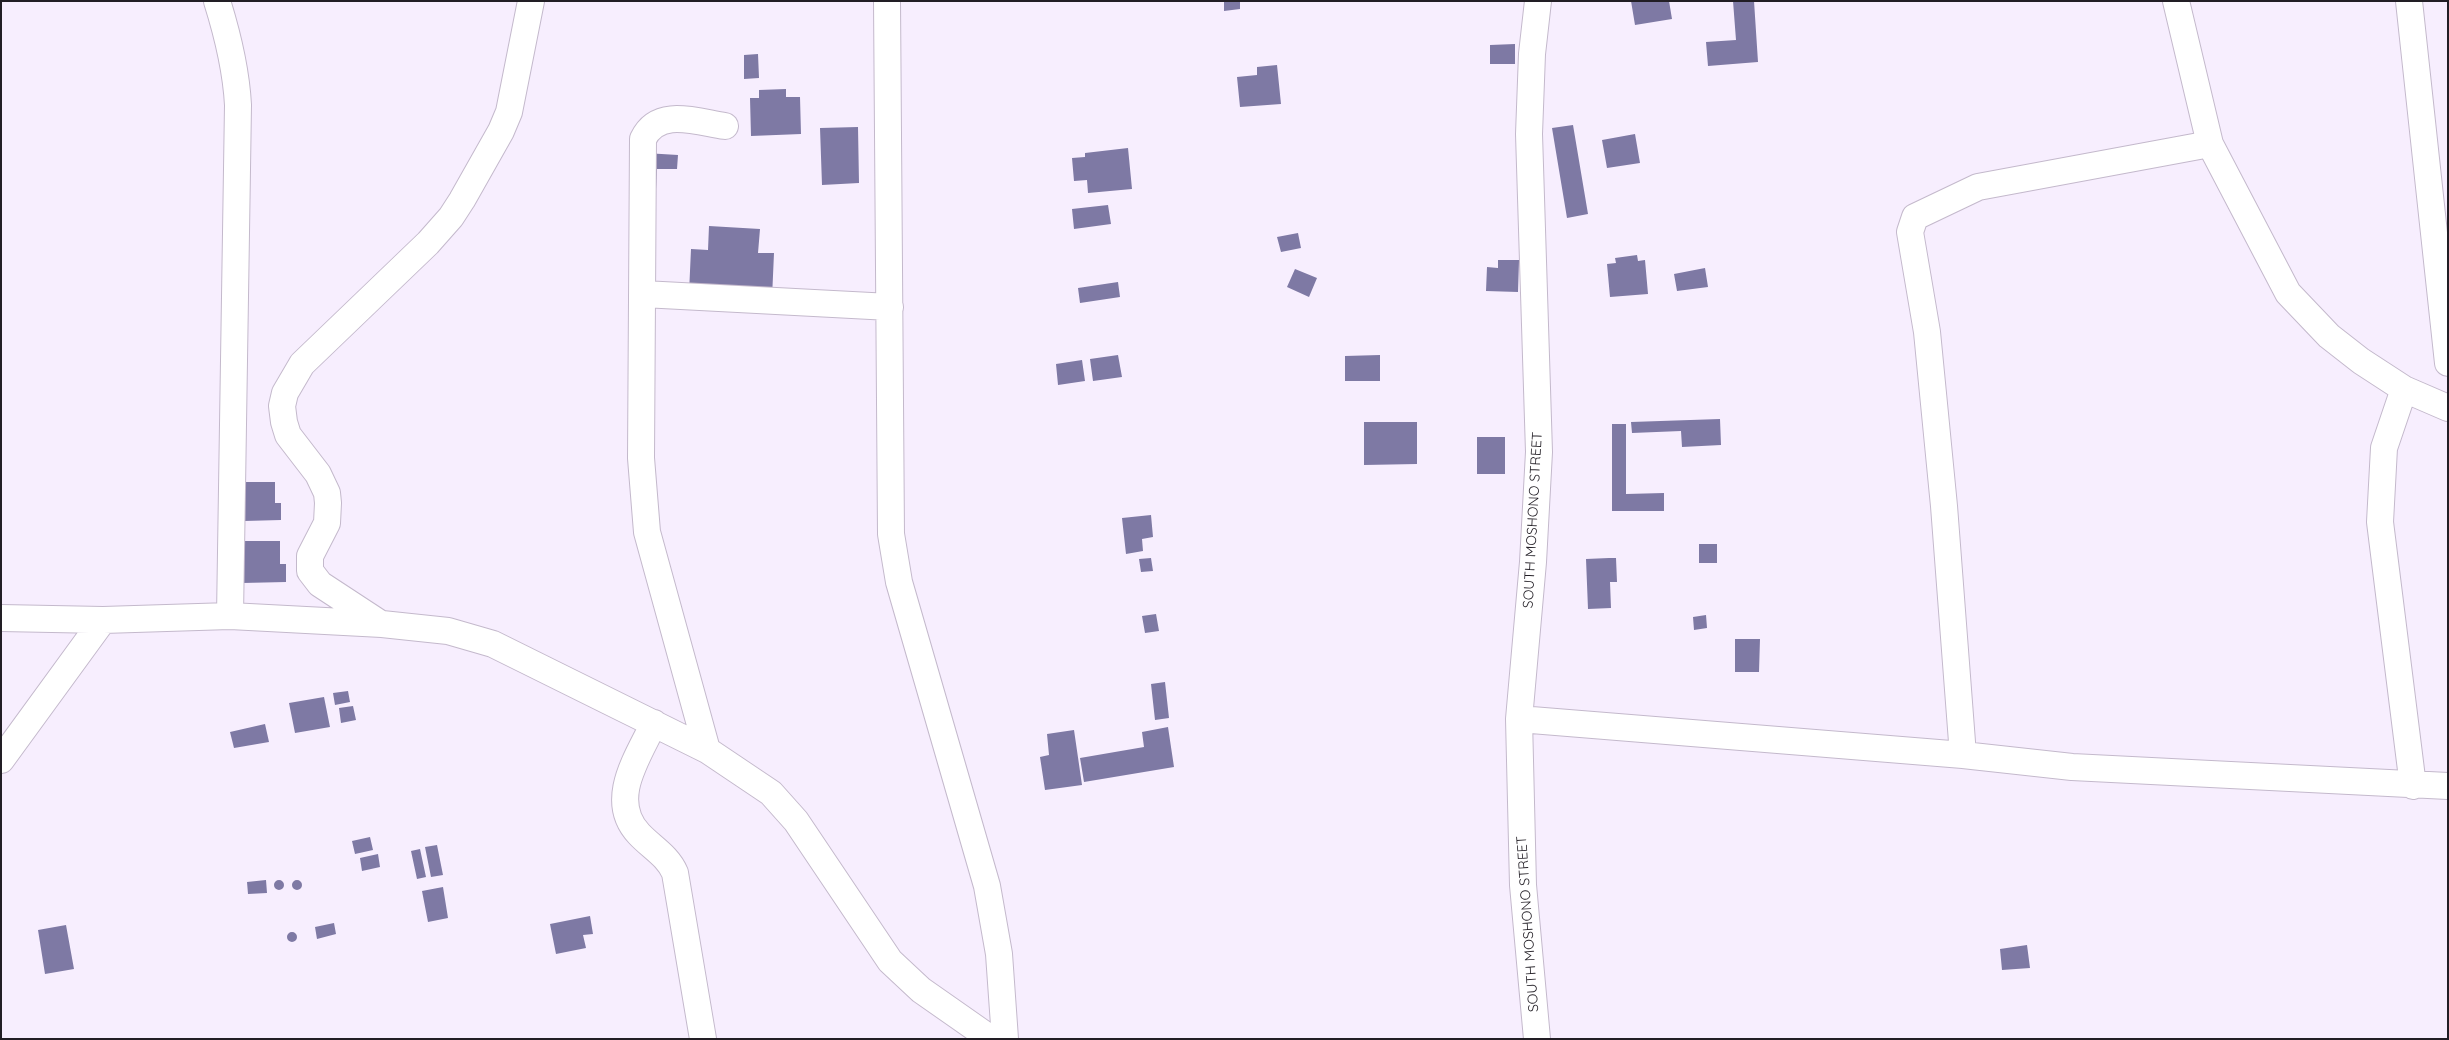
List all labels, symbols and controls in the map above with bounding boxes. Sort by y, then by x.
street label: SOUTH MOSHONO STREET [1520,431,1546,609]
street label: SOUTH MOSHONO STREET [1513,835,1543,1013]

